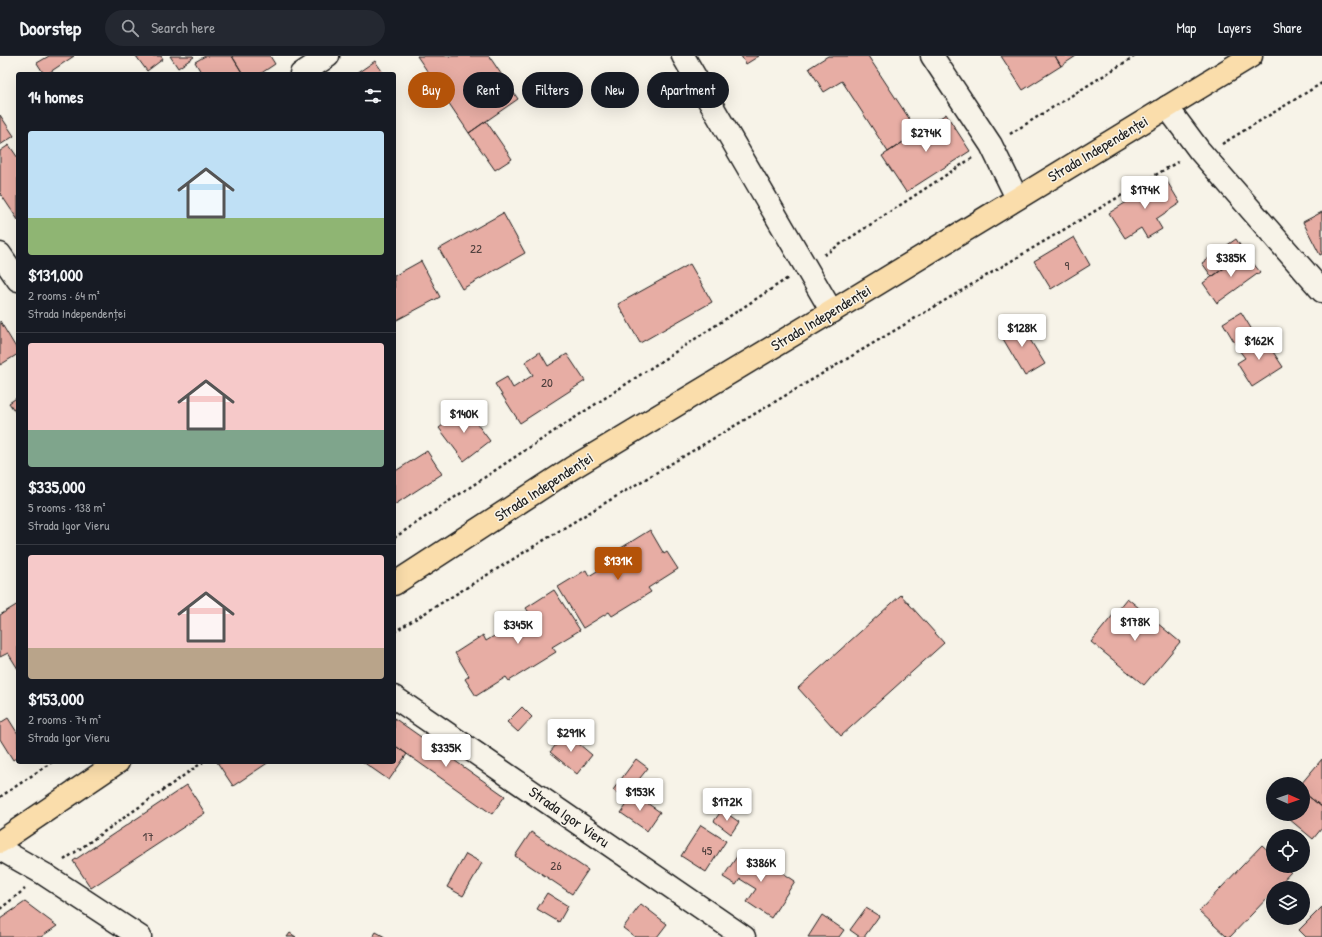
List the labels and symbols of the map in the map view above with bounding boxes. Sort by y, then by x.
street label: Strada Independenței [1044,110,1152,187]
pin: $274K [898,119,954,153]
pin: $174K [1117,176,1173,210]
house number: 22 [470,239,482,257]
pin: $385K [1203,244,1259,278]
house number: 9 [1065,256,1070,274]
street label: Strada Independenței [767,279,875,356]
pin: $128K [994,314,1050,348]
pin: $162K [1231,327,1287,361]
house number: 20 [541,373,553,391]
pin: $140K [436,400,492,434]
street label: Strada Independenței [491,447,597,526]
pin: $131K [590,547,646,581]
pin: $178K [1107,608,1163,642]
pin: $345K [490,611,546,645]
pin: $291K [543,719,599,753]
pin: $335K [418,734,474,768]
north arrow [1266,777,1310,821]
pin: $153K [612,778,668,812]
street label: Strada Igor Vieru [525,781,614,852]
pin: $172K [699,788,755,822]
house number: 17 [142,827,154,845]
house number: 45 [702,841,713,859]
pin: $386K [733,849,789,883]
house number: 26 [550,856,562,874]

